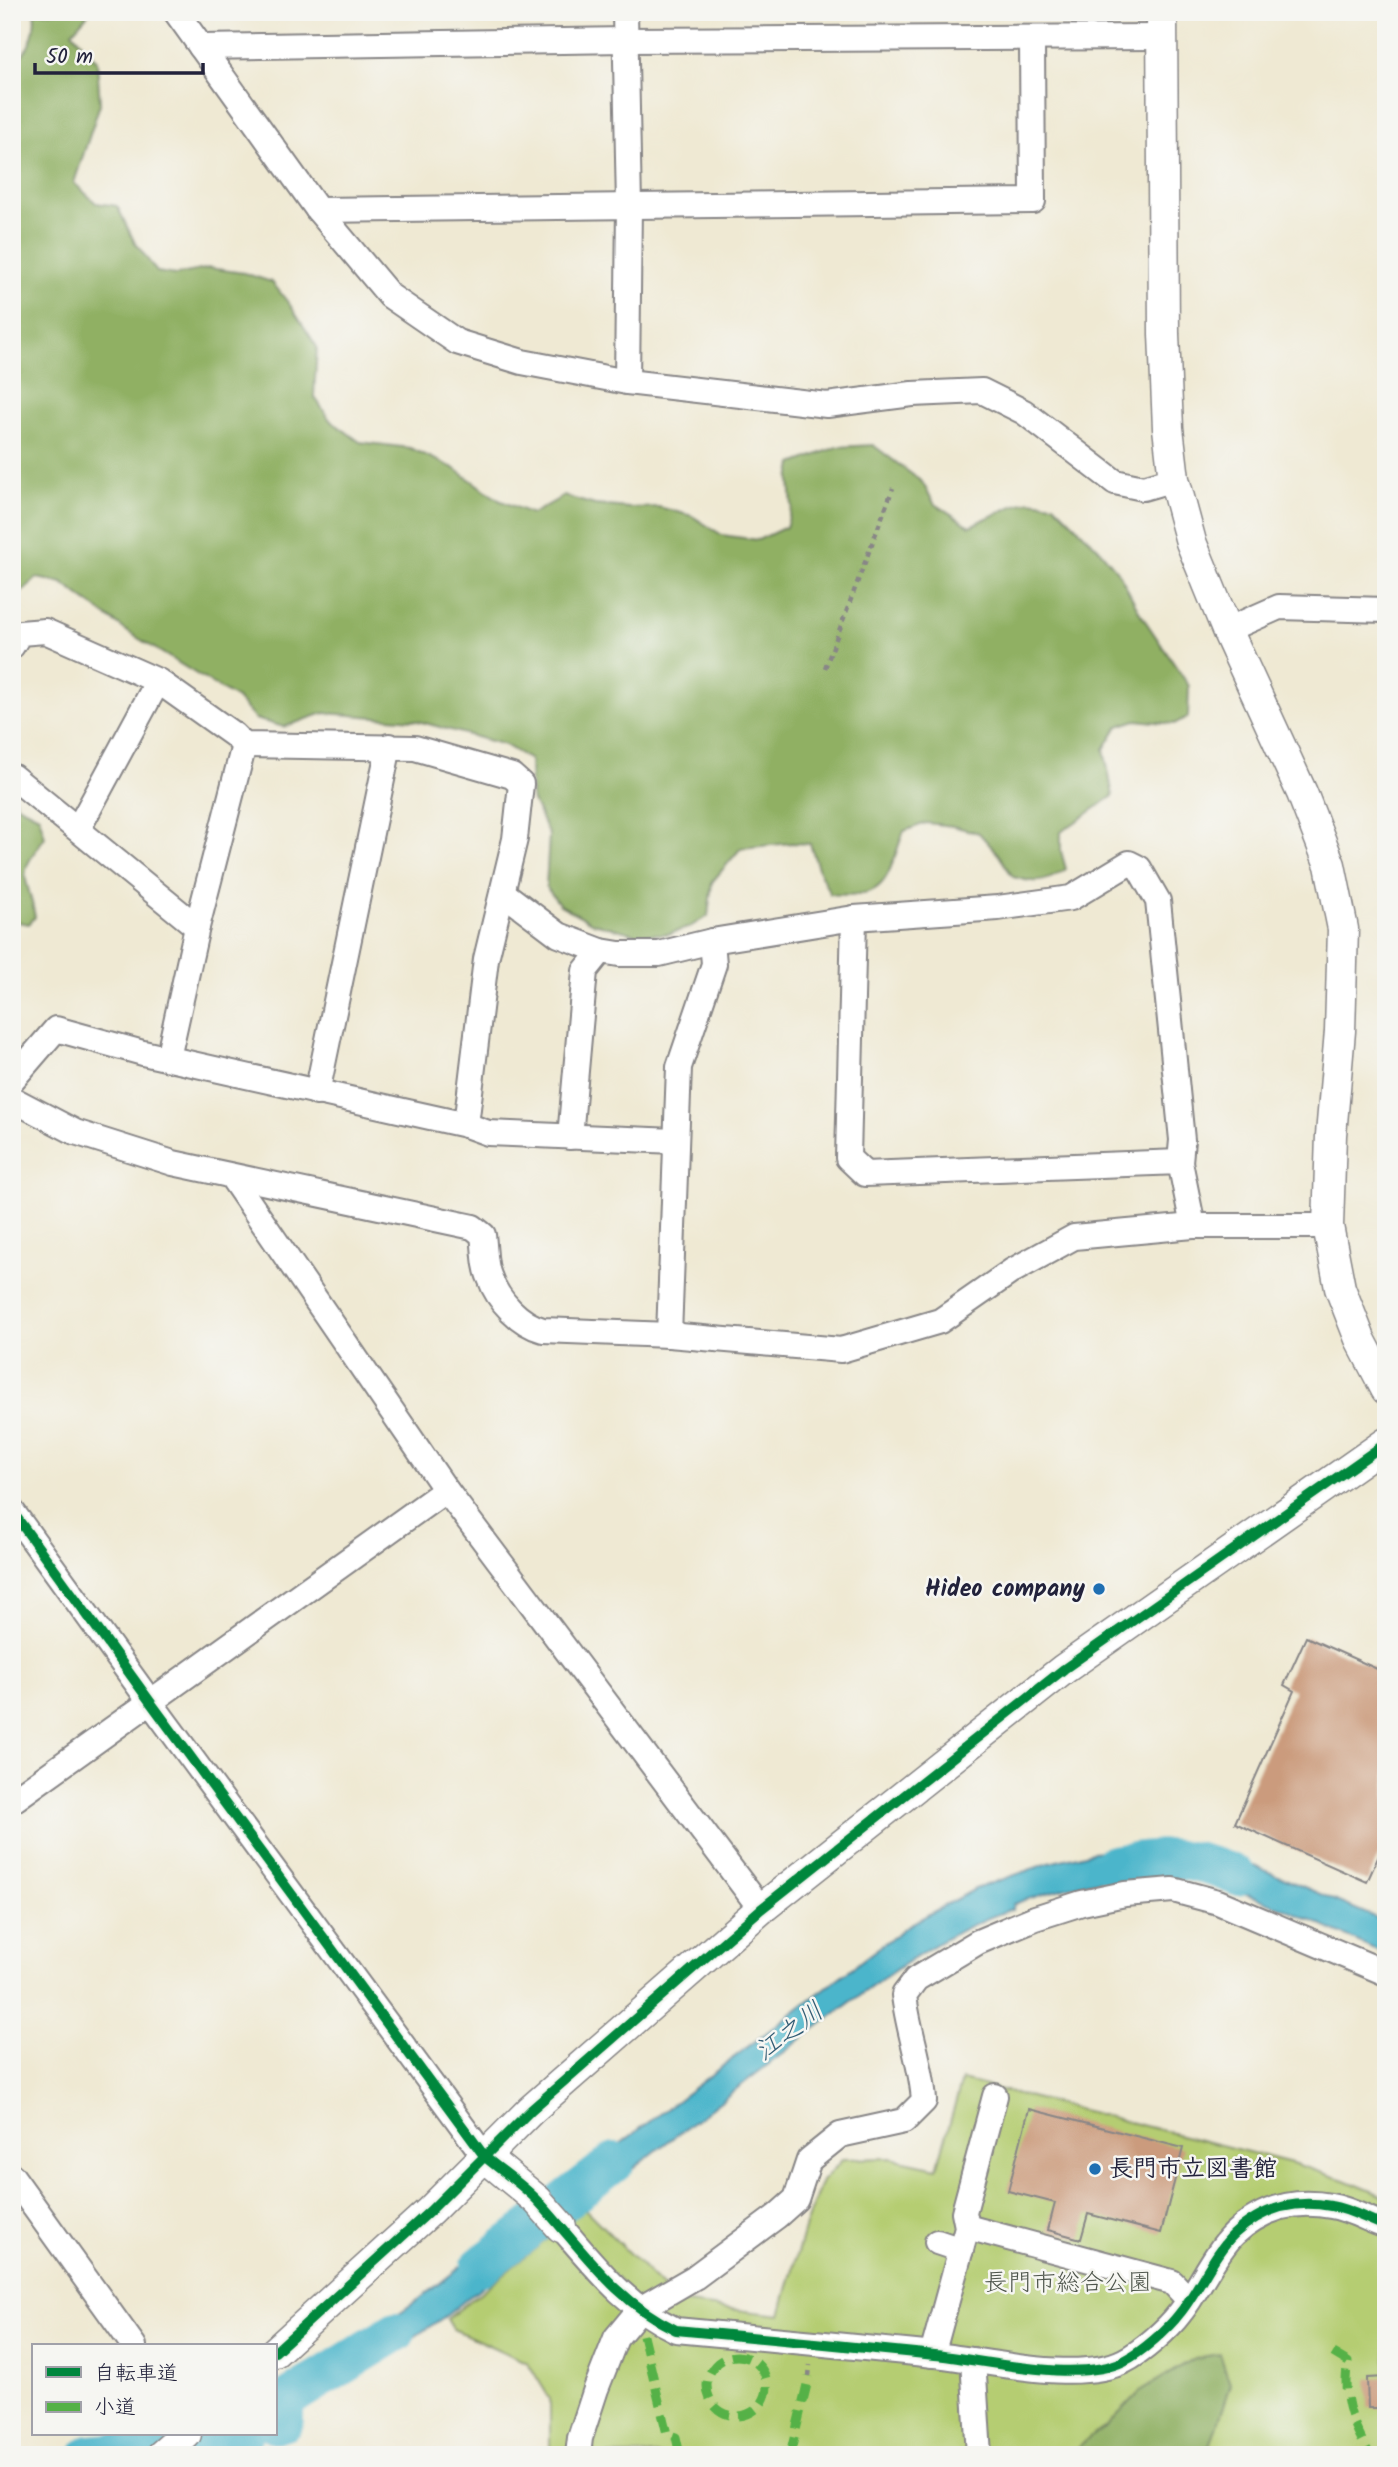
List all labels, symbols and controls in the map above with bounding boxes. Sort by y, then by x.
scale bar [35,32,203,76]
text: 50 m [46,41,93,74]
place label: Hideo company [925,1570,1086,1609]
marker: Hideo company [1091,1581,1107,1597]
water label: 江之川 [746,1992,834,2072]
place label: 長門市立図書館 [1109,2150,1277,2189]
marker: 長門市立図書館 [1087,2161,1103,2177]
park label: 長門市総合公園 [984,2264,1152,2303]
legend [32,2344,276,2436]
text: 自転車道 [94,2358,178,2391]
text: 小道 [94,2392,136,2425]

